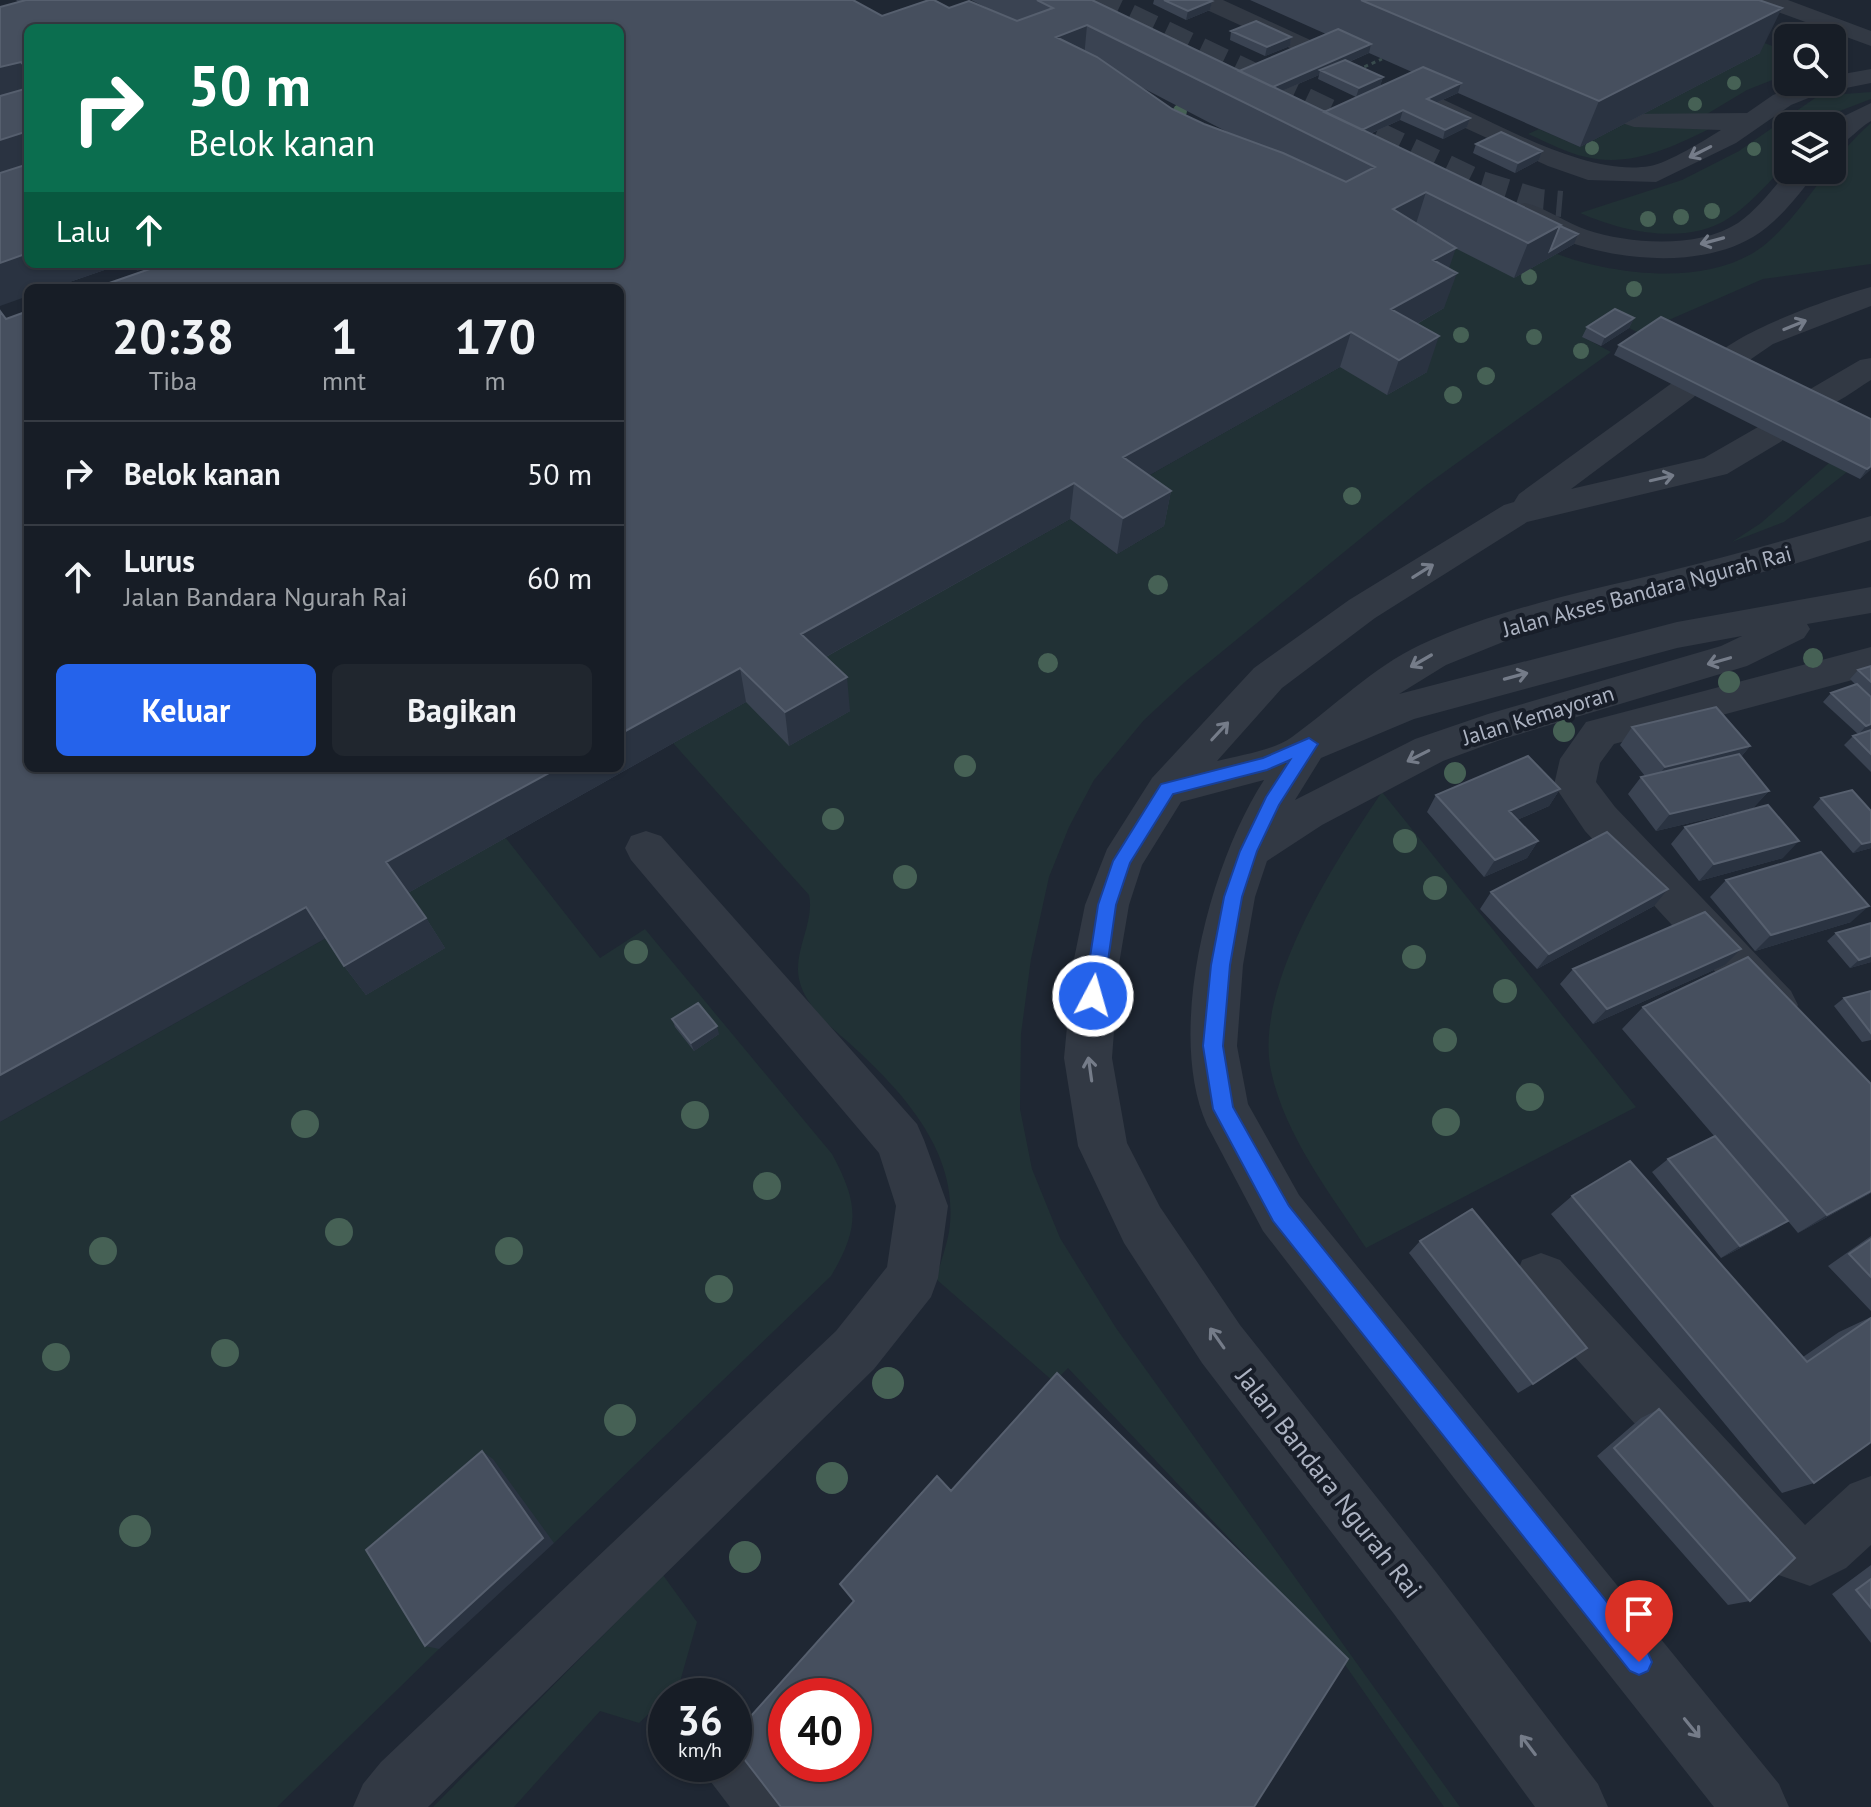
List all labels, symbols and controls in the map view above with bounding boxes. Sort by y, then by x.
map controls [1774,24,1846,184]
button: search [1774,24,1846,96]
text: 50 m [188,49,311,121]
icon: right [56,56,160,160]
button: layers [1774,112,1846,184]
text: Belok kanan [188,119,375,166]
one-way arrow [1689,144,1713,160]
icon: ahead [127,208,171,252]
text: Lalu [56,211,111,250]
one-way arrow [1700,235,1726,250]
text: 20:38 [112,305,234,367]
text: 1 [330,305,358,367]
text: 170 [454,305,536,367]
one-way arrow [1782,316,1807,331]
text: Tiba [149,364,197,397]
text: mnt [322,364,366,397]
text: m [484,364,506,397]
icon: right [56,451,100,495]
text: Belok kanan [124,454,281,493]
text: 50 m [527,454,592,493]
one-way arrow [1649,470,1674,485]
street label: Jalan Akses Bandara Ngurah Rai [1498,539,1795,643]
text: Lurus [124,541,195,580]
icon: ahead [56,555,100,599]
text: 60 m [527,558,592,597]
one-way arrow [1411,563,1434,579]
text: Jalan Bandara Ngurah Rai [124,580,407,613]
one-way arrow [1410,654,1433,670]
one-way arrow [1706,654,1732,669]
button: Keluar [56,664,316,756]
button: Bagikan [332,664,592,756]
one-way arrow [1503,668,1528,683]
street label: Jalan Kemayoran [1458,679,1617,752]
one-way arrow [1210,721,1229,741]
one-way arrow [1406,748,1430,764]
position arrow [1051,954,1135,1038]
one-way arrow [1082,1057,1097,1082]
one-way arrow [1209,1327,1225,1349]
street label: Jalan Bandara Ngurah Rai [1229,1360,1430,1605]
pin [1605,1580,1673,1662]
icon: arrive [1617,1592,1661,1636]
speed limit sign: 40 [768,1678,872,1782]
text: 36 [677,1694,723,1746]
one-way arrow [1683,1717,1701,1738]
one-way arrow [1519,1734,1536,1756]
text: km/h [678,1737,722,1763]

